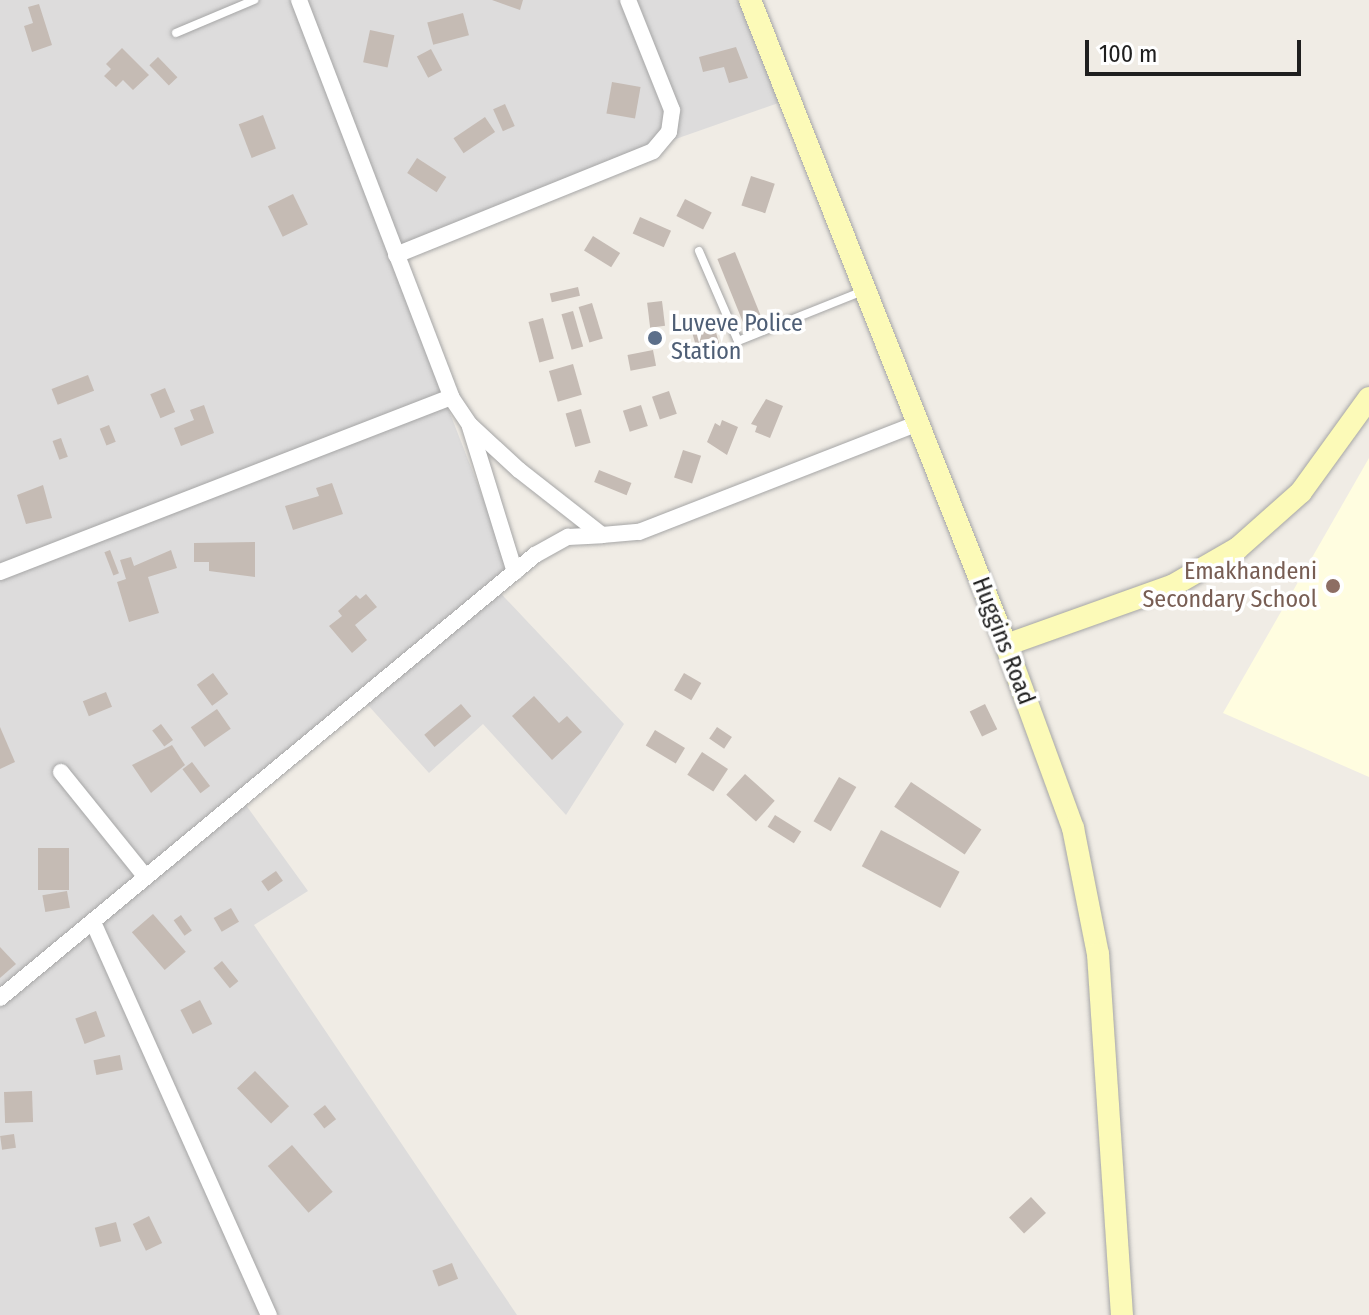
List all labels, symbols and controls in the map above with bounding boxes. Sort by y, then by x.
scale bar [1089,24,1305,74]
text: 100 m [1099,40,1157,68]
place label: Luveve Police Station [671,310,803,366]
marker: Luveve Police Station [646,329,664,347]
place label: Emakhandeni Secondary School [1142,558,1317,614]
street label: Huggins Road [966,573,1040,709]
marker: Emakhandeni Secondary School [1324,577,1342,595]

